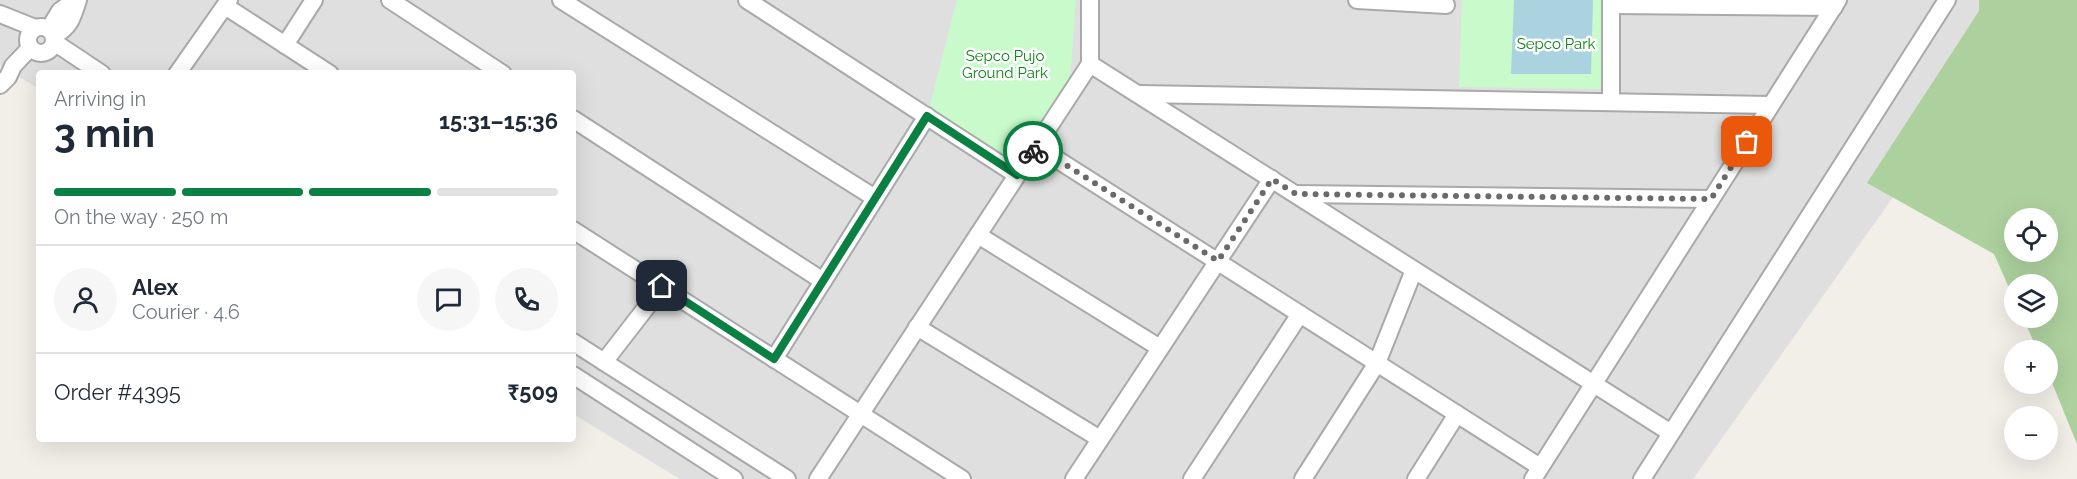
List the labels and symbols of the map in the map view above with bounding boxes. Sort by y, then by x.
park label: Sepco Park [1517,35,1595,53]
park label: Sepco Pujo Ground Park [962,47,1048,82]
pin [1721,116,1772,167]
courier [1003,121,1063,181]
pin [636,260,687,311]

